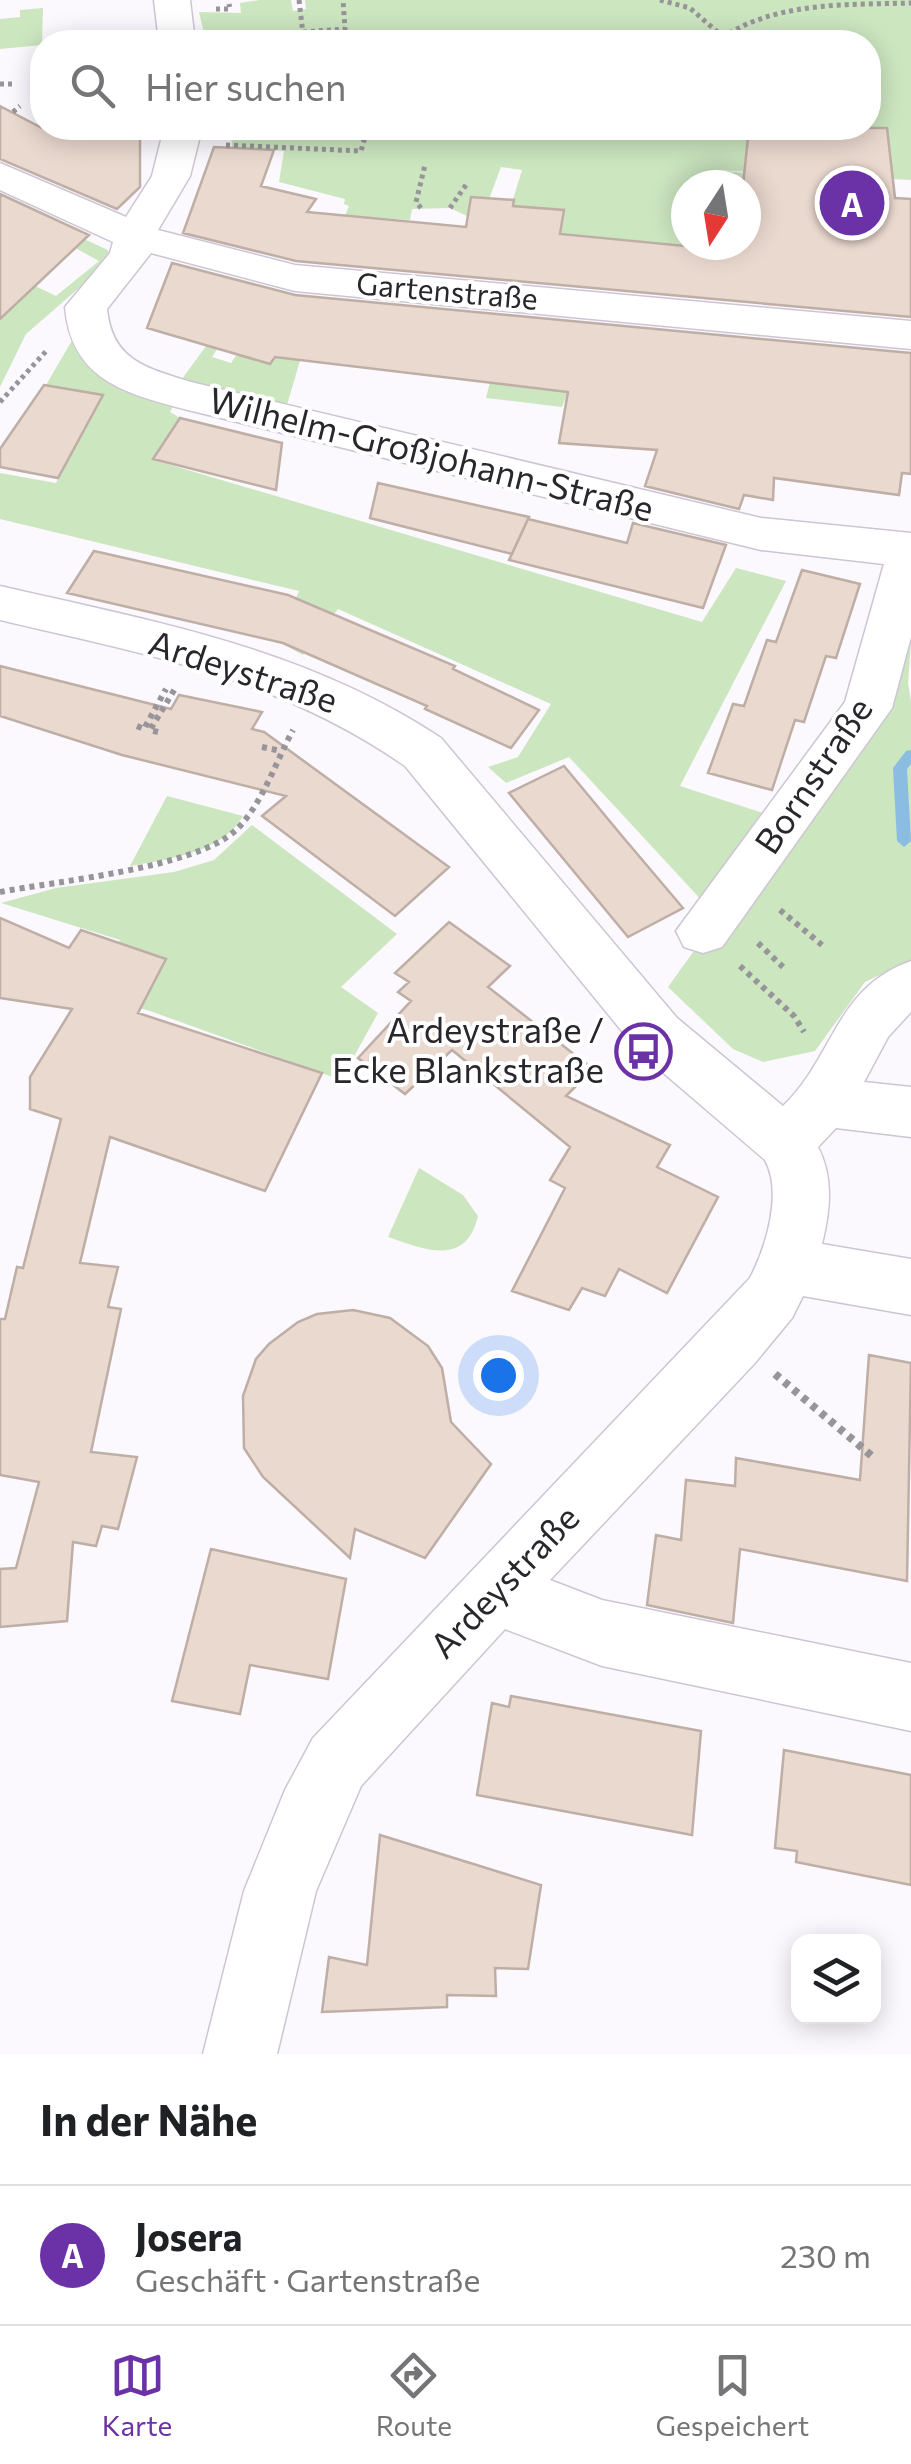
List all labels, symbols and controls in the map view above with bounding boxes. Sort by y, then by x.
search box [30,30,881,140]
icon: search [65,58,120,113]
text: Hier suchen [145,62,347,109]
pin: A [820,166,884,240]
north arrow [671,170,761,260]
street label: Gartenstraße [355,263,539,316]
street label: Wilhelm-Großjohann-Straße [205,376,658,529]
street label: Ardeystraße [144,619,343,720]
street label: Bornstraße [744,688,880,861]
place label: Ardeystraße / Ecke Blankstraße [332,1007,604,1090]
bus stop icon: Ardeystraße / Ecke Blankstraße [613,1021,673,1081]
your location [473,1350,524,1401]
street label: Ardeystraße [420,1495,587,1666]
map controls [791,1934,881,2024]
button: layers [791,1934,881,2024]
text: In der Nähe [40,2093,257,2145]
text: Josera [135,2212,243,2259]
text: A [61,2235,84,2275]
text: 230 m [780,2235,871,2275]
text: Geschäft · Gartenstraße [135,2259,480,2299]
tab: Karte [102,2348,172,2442]
tab: Route [376,2348,452,2442]
tab: Gespeichert [655,2348,809,2442]

